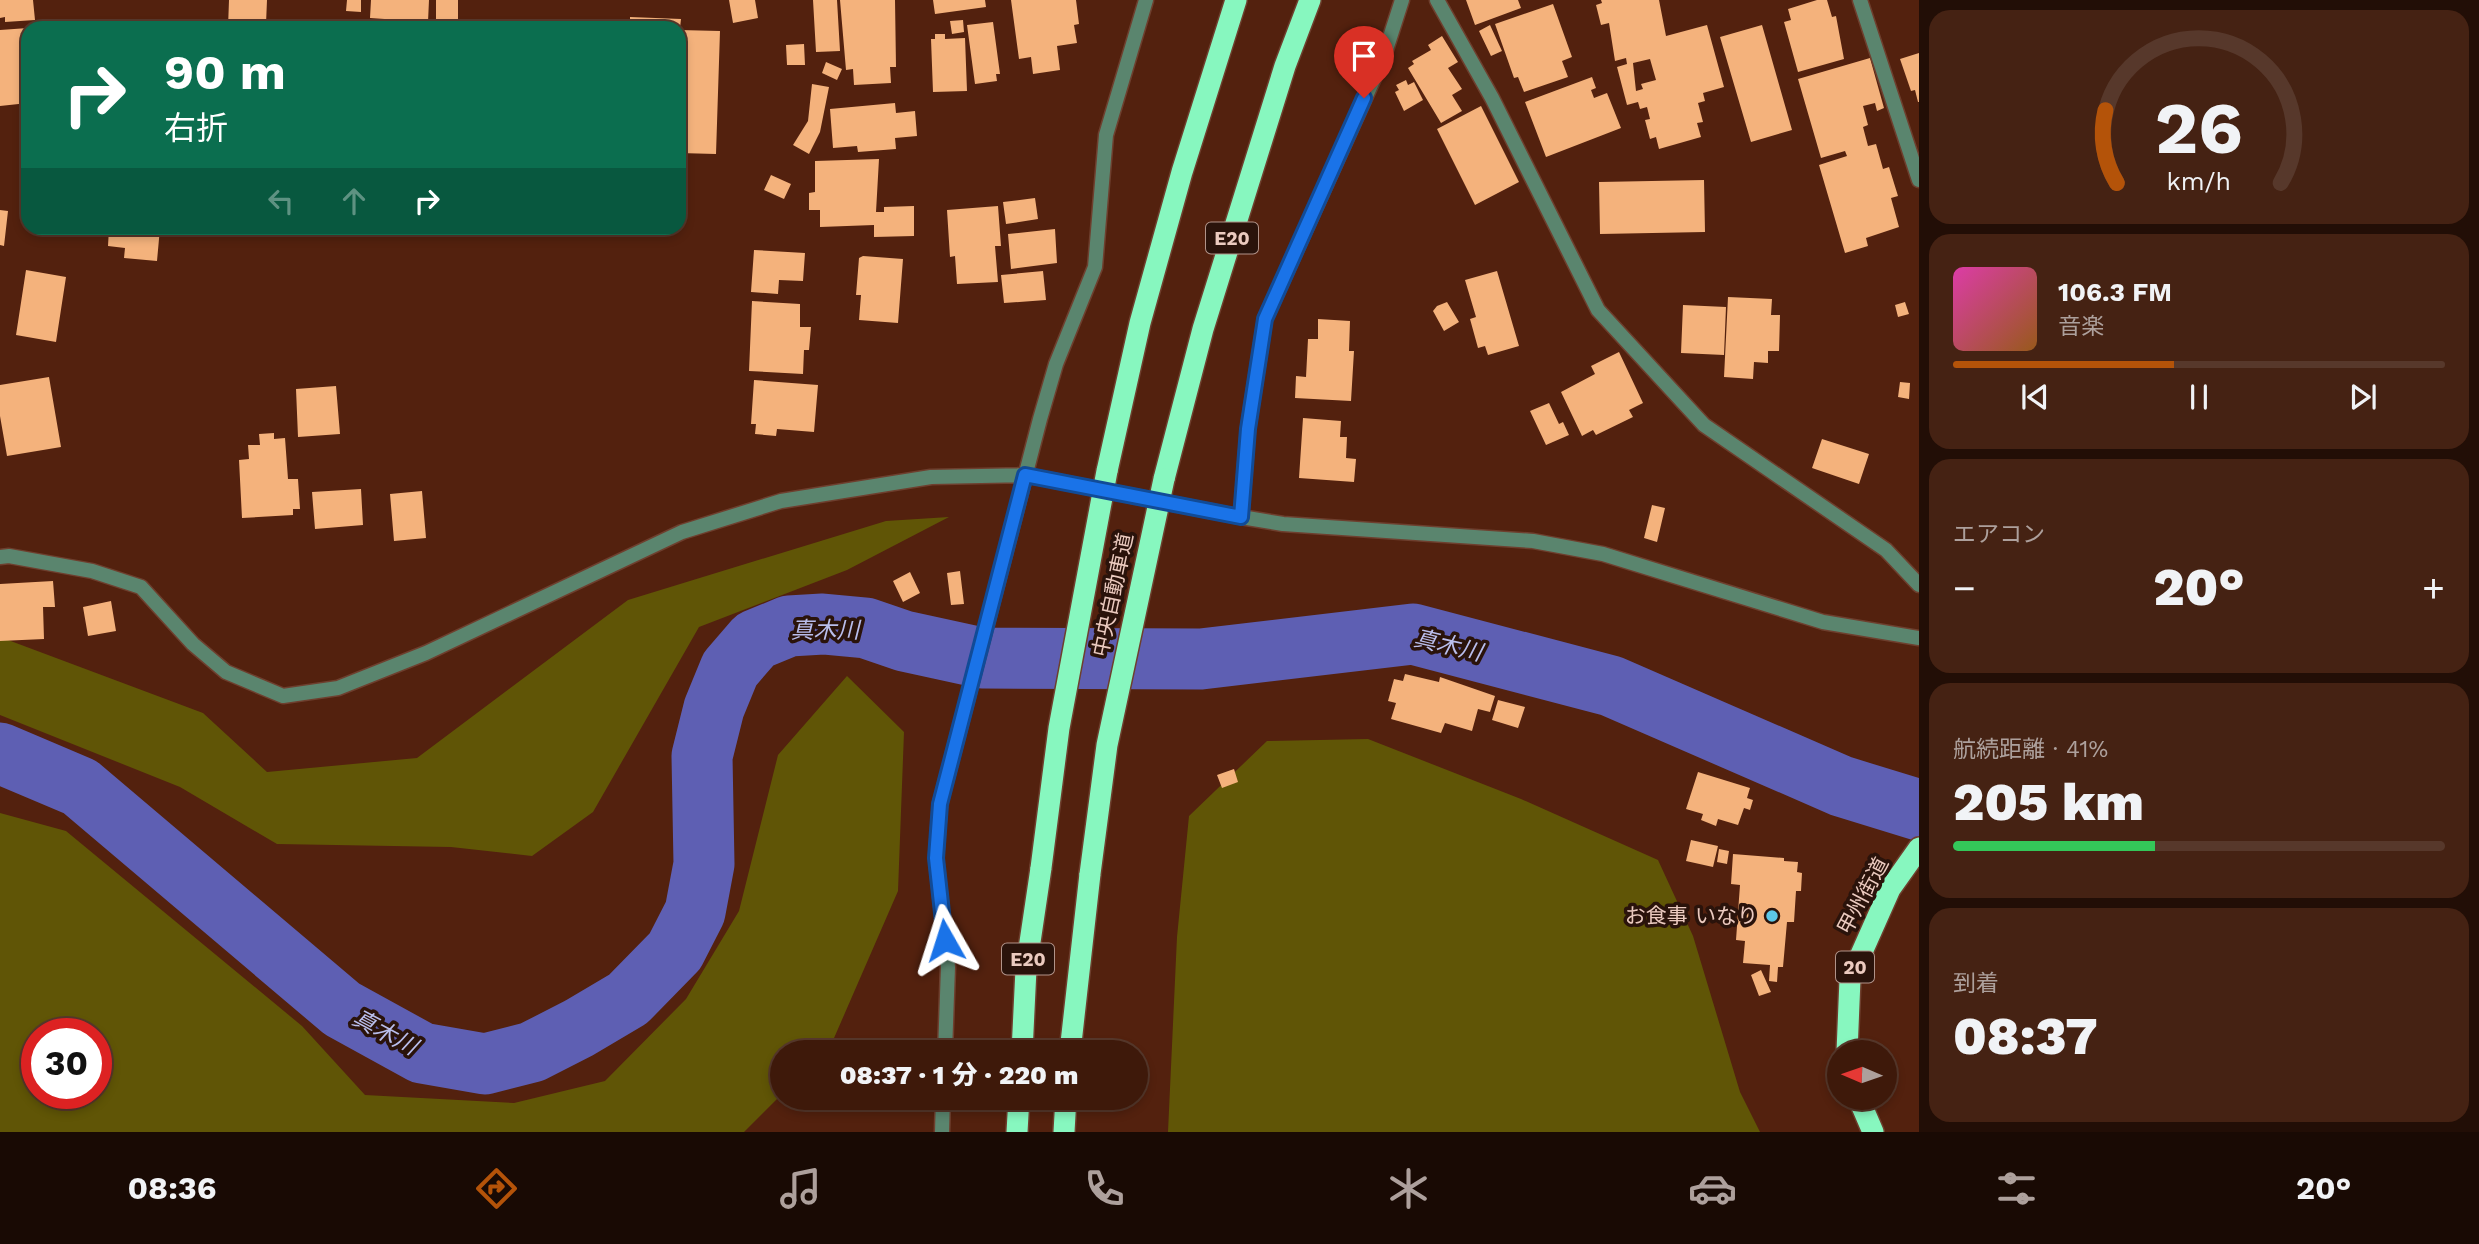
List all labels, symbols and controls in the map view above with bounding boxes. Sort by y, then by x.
pin [1334,26,1394,98]
icon: arrive [1345,37,1383,75]
text: 90 m [164,43,286,101]
icon: right [49,49,140,140]
text: 26 [2155,86,2243,172]
text: 右折 [164,109,228,147]
text: km/h [2167,167,2231,196]
icon: left [262,182,300,220]
icon: ahead [335,182,373,220]
icon: right [408,182,446,220]
road number: E20 [1206,222,1258,254]
text: 106.3 FM [2058,277,2172,307]
text: 音楽 [2058,313,2104,340]
icon: previous [2016,378,2054,416]
icon: pause [2180,378,2218,416]
icon: next [2344,378,2382,416]
text: エアコン [1953,521,2045,548]
street label: 中央自動車道 [1087,531,1138,659]
text: 20° [2153,557,2245,618]
text: − [1953,566,1976,610]
text: + [2422,566,2445,610]
water label: 真木川 [791,617,863,644]
water label: 真木川 [1411,625,1487,667]
text: 航続距離 · 41% [1953,736,2108,763]
text: 205 km [1953,772,2144,833]
street label: 甲州街道 [1832,853,1893,939]
position arrow [908,903,982,977]
place label: お食事 いなり [1625,903,1758,928]
marker: お食事 いなり [1764,908,1780,924]
road number: E20 [1002,944,1054,974]
road number: 20 [1836,951,1874,982]
text: 到着 [1953,970,1999,997]
water label: 真木川 [348,1004,424,1062]
text: 08:37 [1953,1006,2098,1067]
speed limit sign: 30 [21,1018,112,1109]
north arrow [1827,1040,1897,1110]
map controls [1827,1040,1897,1110]
text: 08:37 · 1 分 · 220 m [840,1060,1078,1090]
icon: directions [472,1164,521,1213]
icon: music [776,1164,825,1213]
icon: phone [1080,1164,1129,1213]
icon: climate [1384,1164,1433,1213]
icon: car [1688,1164,1737,1213]
icon: filters [1992,1164,2041,1213]
text: 08:36 [128,1169,217,1207]
text: 20° [2296,1169,2351,1207]

